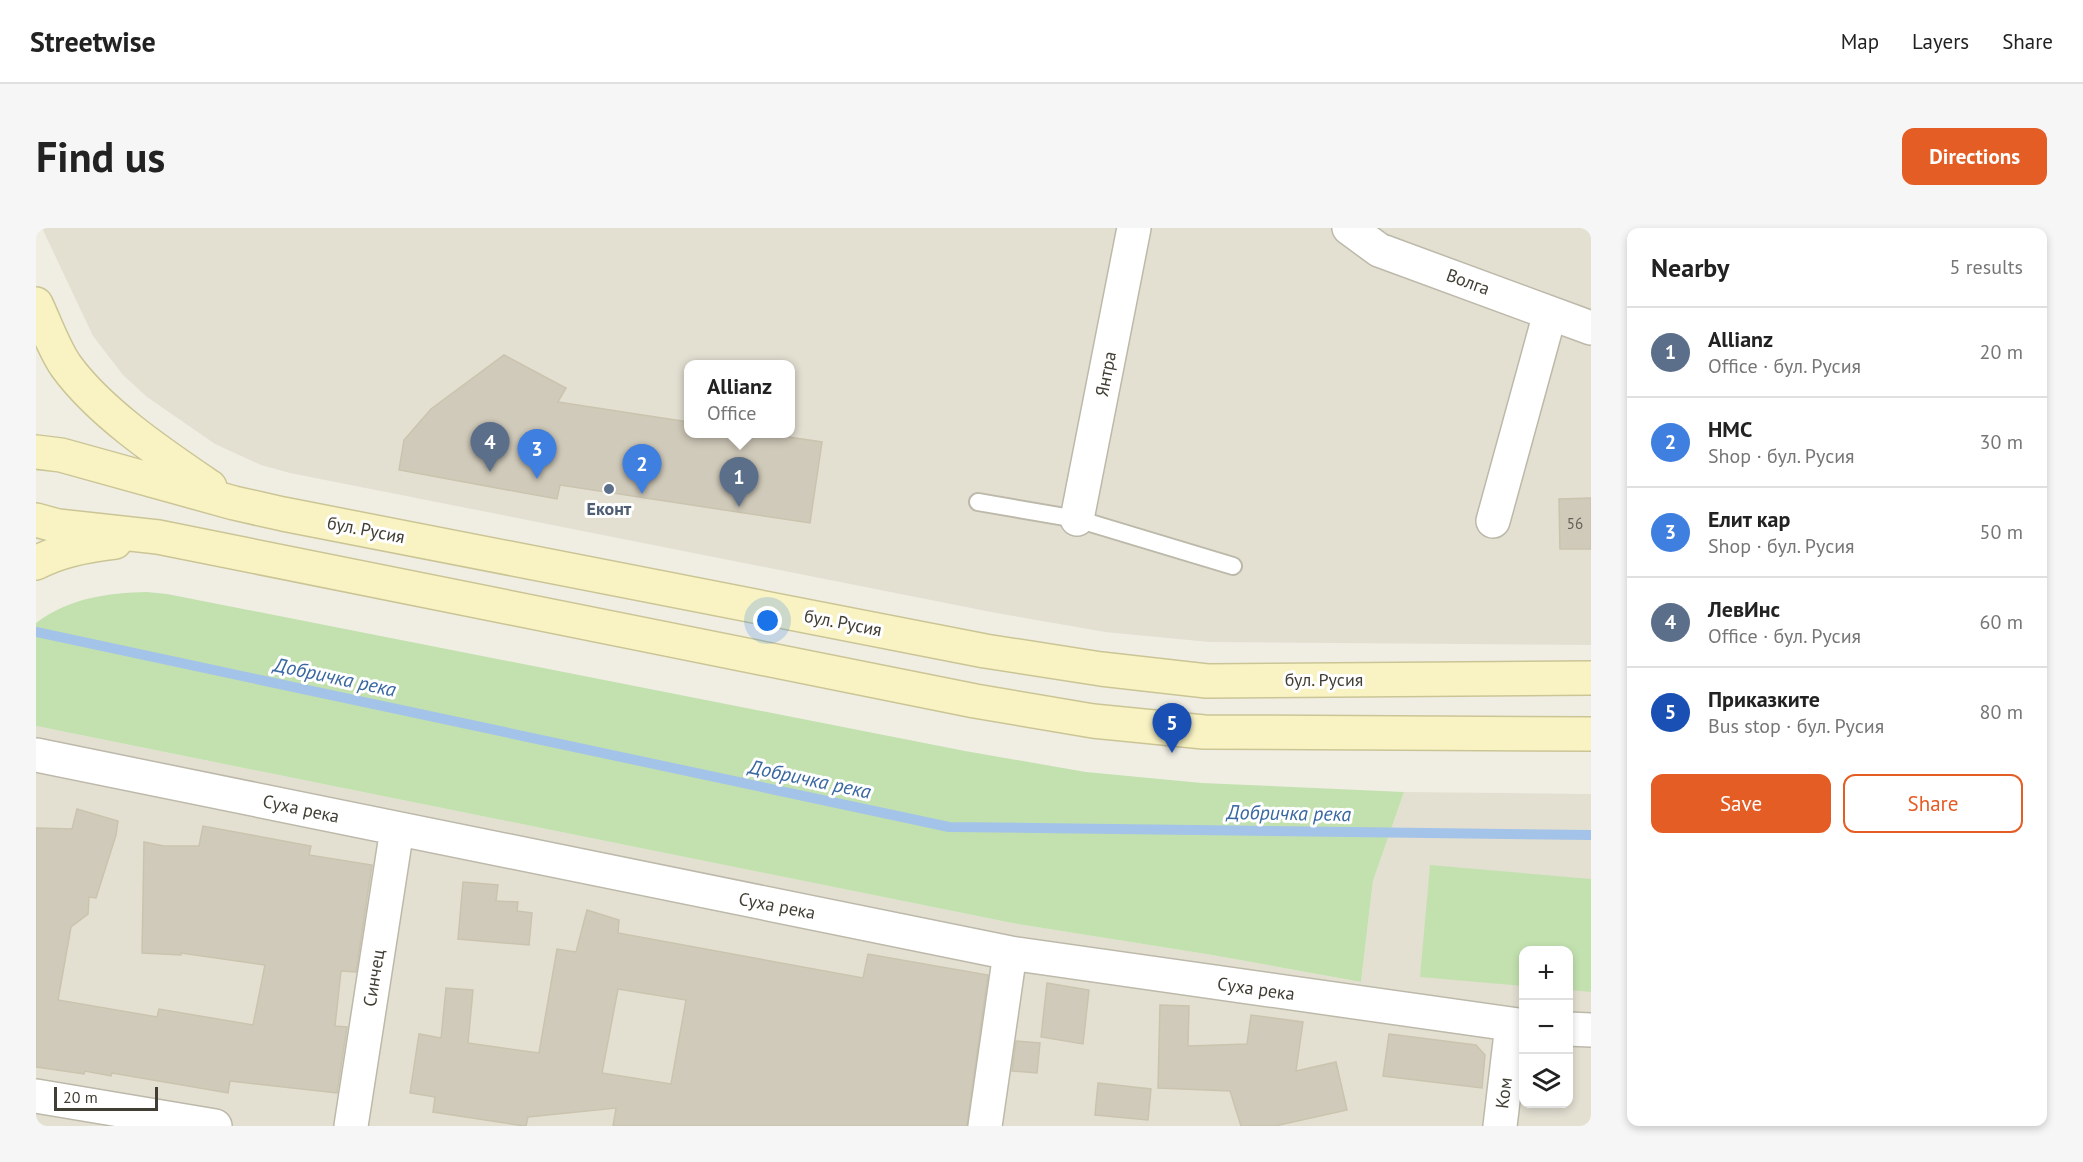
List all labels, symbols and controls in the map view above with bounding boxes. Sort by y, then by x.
text: Streetwise [30,23,156,60]
text: Map [1841,28,1879,55]
text: Layers [1912,28,1969,55]
text: Share [2002,28,2053,55]
button: Directions [1902,128,2047,185]
text: Find us [36,129,165,184]
text: Nearby [1651,251,1729,284]
text: 5 results [1950,254,2023,280]
street label: Волга [1443,263,1493,300]
text: Allianz [1708,325,1773,353]
text: 1 [1665,339,1676,365]
text: 20 m [1980,339,2023,365]
street label: Янтра [1090,349,1121,399]
text: Office · бул. Русия [1708,353,1861,379]
popup [684,360,795,438]
text: Allianz [707,372,772,400]
text: Office [707,400,757,426]
text: HMC [1708,415,1752,443]
pin: 4 [470,422,510,472]
text: 2 [1665,429,1676,455]
text: 30 m [1980,429,2023,455]
pin: 3 [518,430,556,479]
text: Shop · бул. Русия [1708,443,1855,469]
pin: 2 [622,444,662,494]
pin: 1 [720,458,758,507]
marker: Еконт [602,482,616,496]
place label: Еконт [587,497,632,520]
text: Елит кар [1708,505,1790,533]
street label: бул. Русия [325,511,407,548]
house number: 56 [1567,514,1583,533]
text: 3 [1665,519,1676,545]
text: 50 m [1980,519,2023,545]
text: Shop · бул. Русия [1708,533,1855,559]
text: ЛевИнс [1708,595,1780,623]
street label: бул. Русия [802,604,884,641]
your location [753,606,782,635]
text: 4 [1665,609,1676,635]
text: 60 m [1980,609,2023,635]
text: Office · бул. Русия [1708,623,1861,649]
water label: Добричка река [270,651,399,703]
street label: бул. Русия [1285,668,1363,691]
text: Приказките [1708,685,1820,713]
text: 5 [1665,699,1676,725]
text: 80 m [1980,699,2023,725]
pin: 5 [1152,704,1192,753]
text: Bus stop · бул. Русия [1708,713,1884,739]
water label: Добричка река [745,753,874,805]
button: Save [1651,774,1831,833]
button: Share [1843,774,2023,833]
street label: Суха река [261,789,342,828]
water label: Добричка река [1225,799,1352,827]
street label: Суха река [737,887,818,924]
map controls [1519,946,1573,1108]
button: + [1519,946,1573,1000]
street label: Синчец [358,948,389,1008]
street label: Суха река [1216,972,1296,1005]
button: − [1519,1000,1573,1054]
button: layers [1519,1054,1573,1108]
street label: Ком [1490,1076,1517,1110]
scale bar [54,1084,158,1112]
text: 20 m [63,1087,98,1107]

